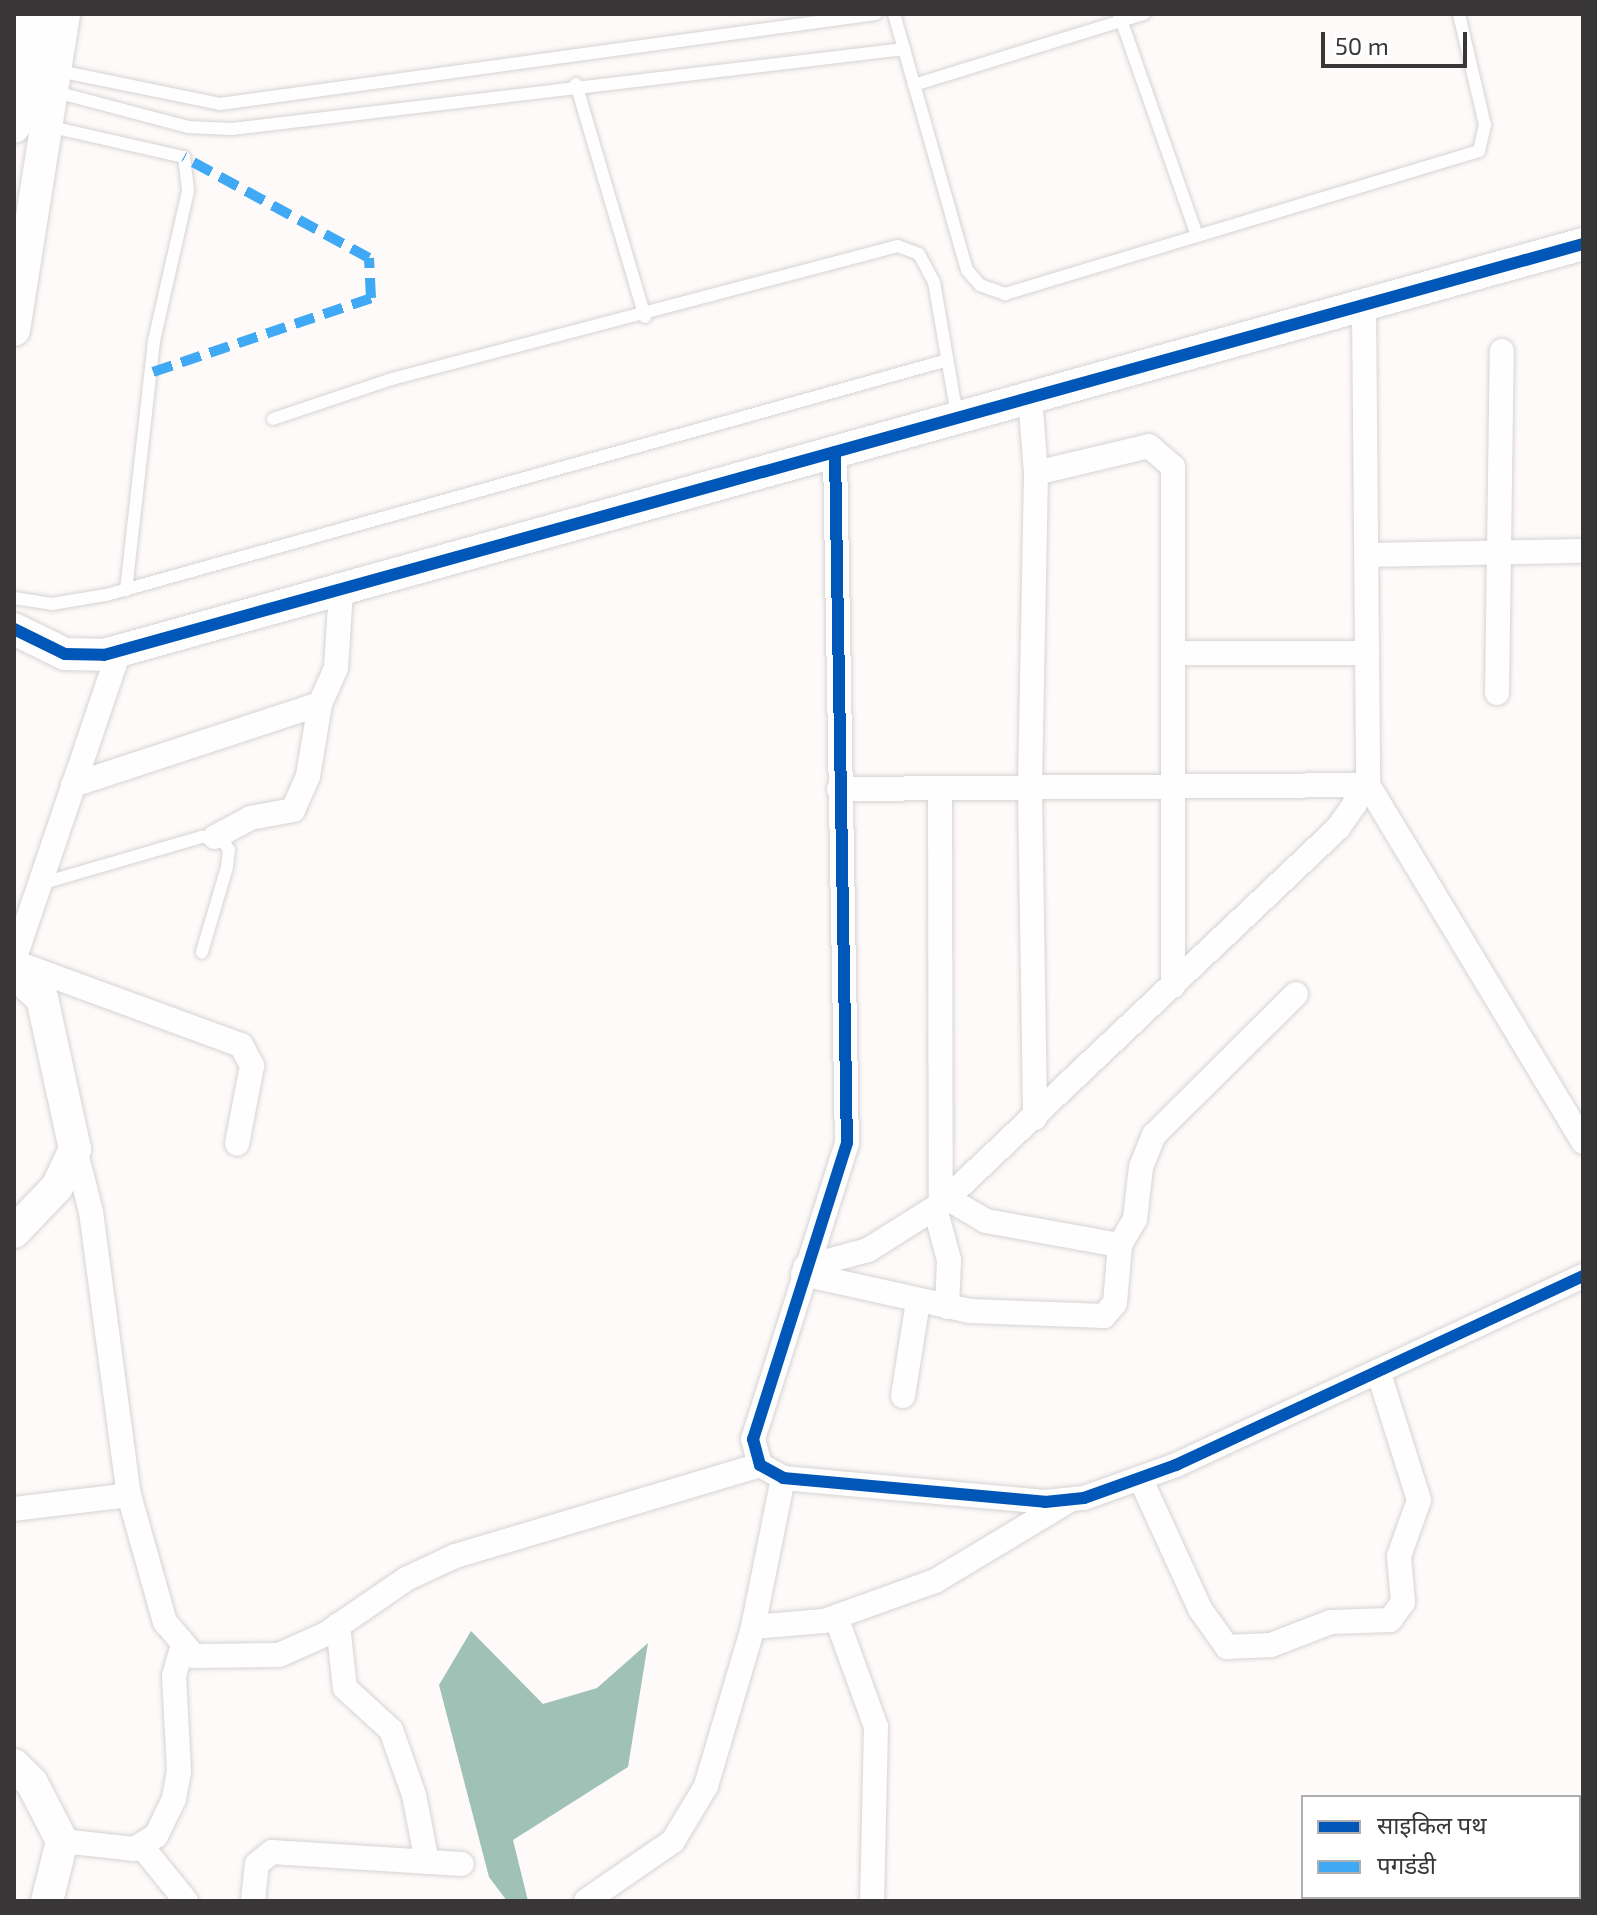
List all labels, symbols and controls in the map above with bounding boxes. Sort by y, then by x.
scale bar [1325,16,1471,66]
text: 50 m [1335,31,1389,60]
legend [1301,1795,1581,1899]
text: साइकिल पथ [1377,1810,1486,1839]
text: पगडंडी [1377,1850,1436,1879]

